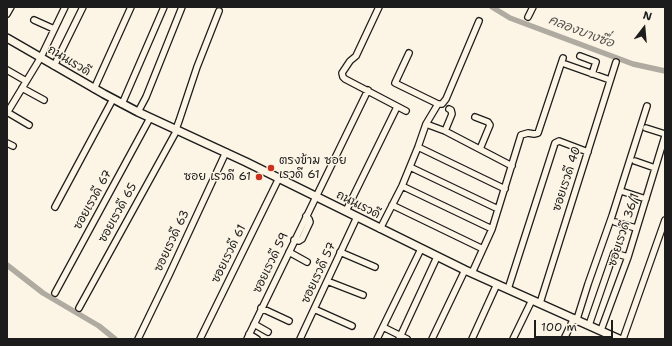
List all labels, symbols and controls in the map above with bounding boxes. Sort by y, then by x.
north arrow [624,8,664,48]
text: N [641,8,654,24]
water label: คลองบางซื่อ [546,12,616,52]
street label: ถนนเรวดี [45,43,93,79]
street label: ซอยเรวดี 40 [550,145,584,213]
place label: ตรงข้าม ซอย เรวดี 61 [279,154,347,182]
marker: ตรงข้าม ซอย เรวดี 61 [266,163,276,173]
street label: ซอยเรวดี 67 [71,168,115,232]
place label: ซอย เรวดี 61 [184,170,251,184]
marker: ซอย เรวดี 61 [254,172,264,182]
street label: ซอยเรวดี 65 [96,181,140,245]
street label: ถนนเรวดี [334,188,382,222]
street label: ซอยเรวดี 36/1 [605,192,643,268]
street label: ซอยเรวดี 63 [151,208,193,274]
street label: ซอยเรวดี 61 [209,222,249,286]
street label: ซอยเรวดี 59 [250,230,292,296]
street label: ซอยเรวดี 57 [299,240,339,306]
scale bar [536,312,615,338]
text: 100 m [541,319,577,335]

